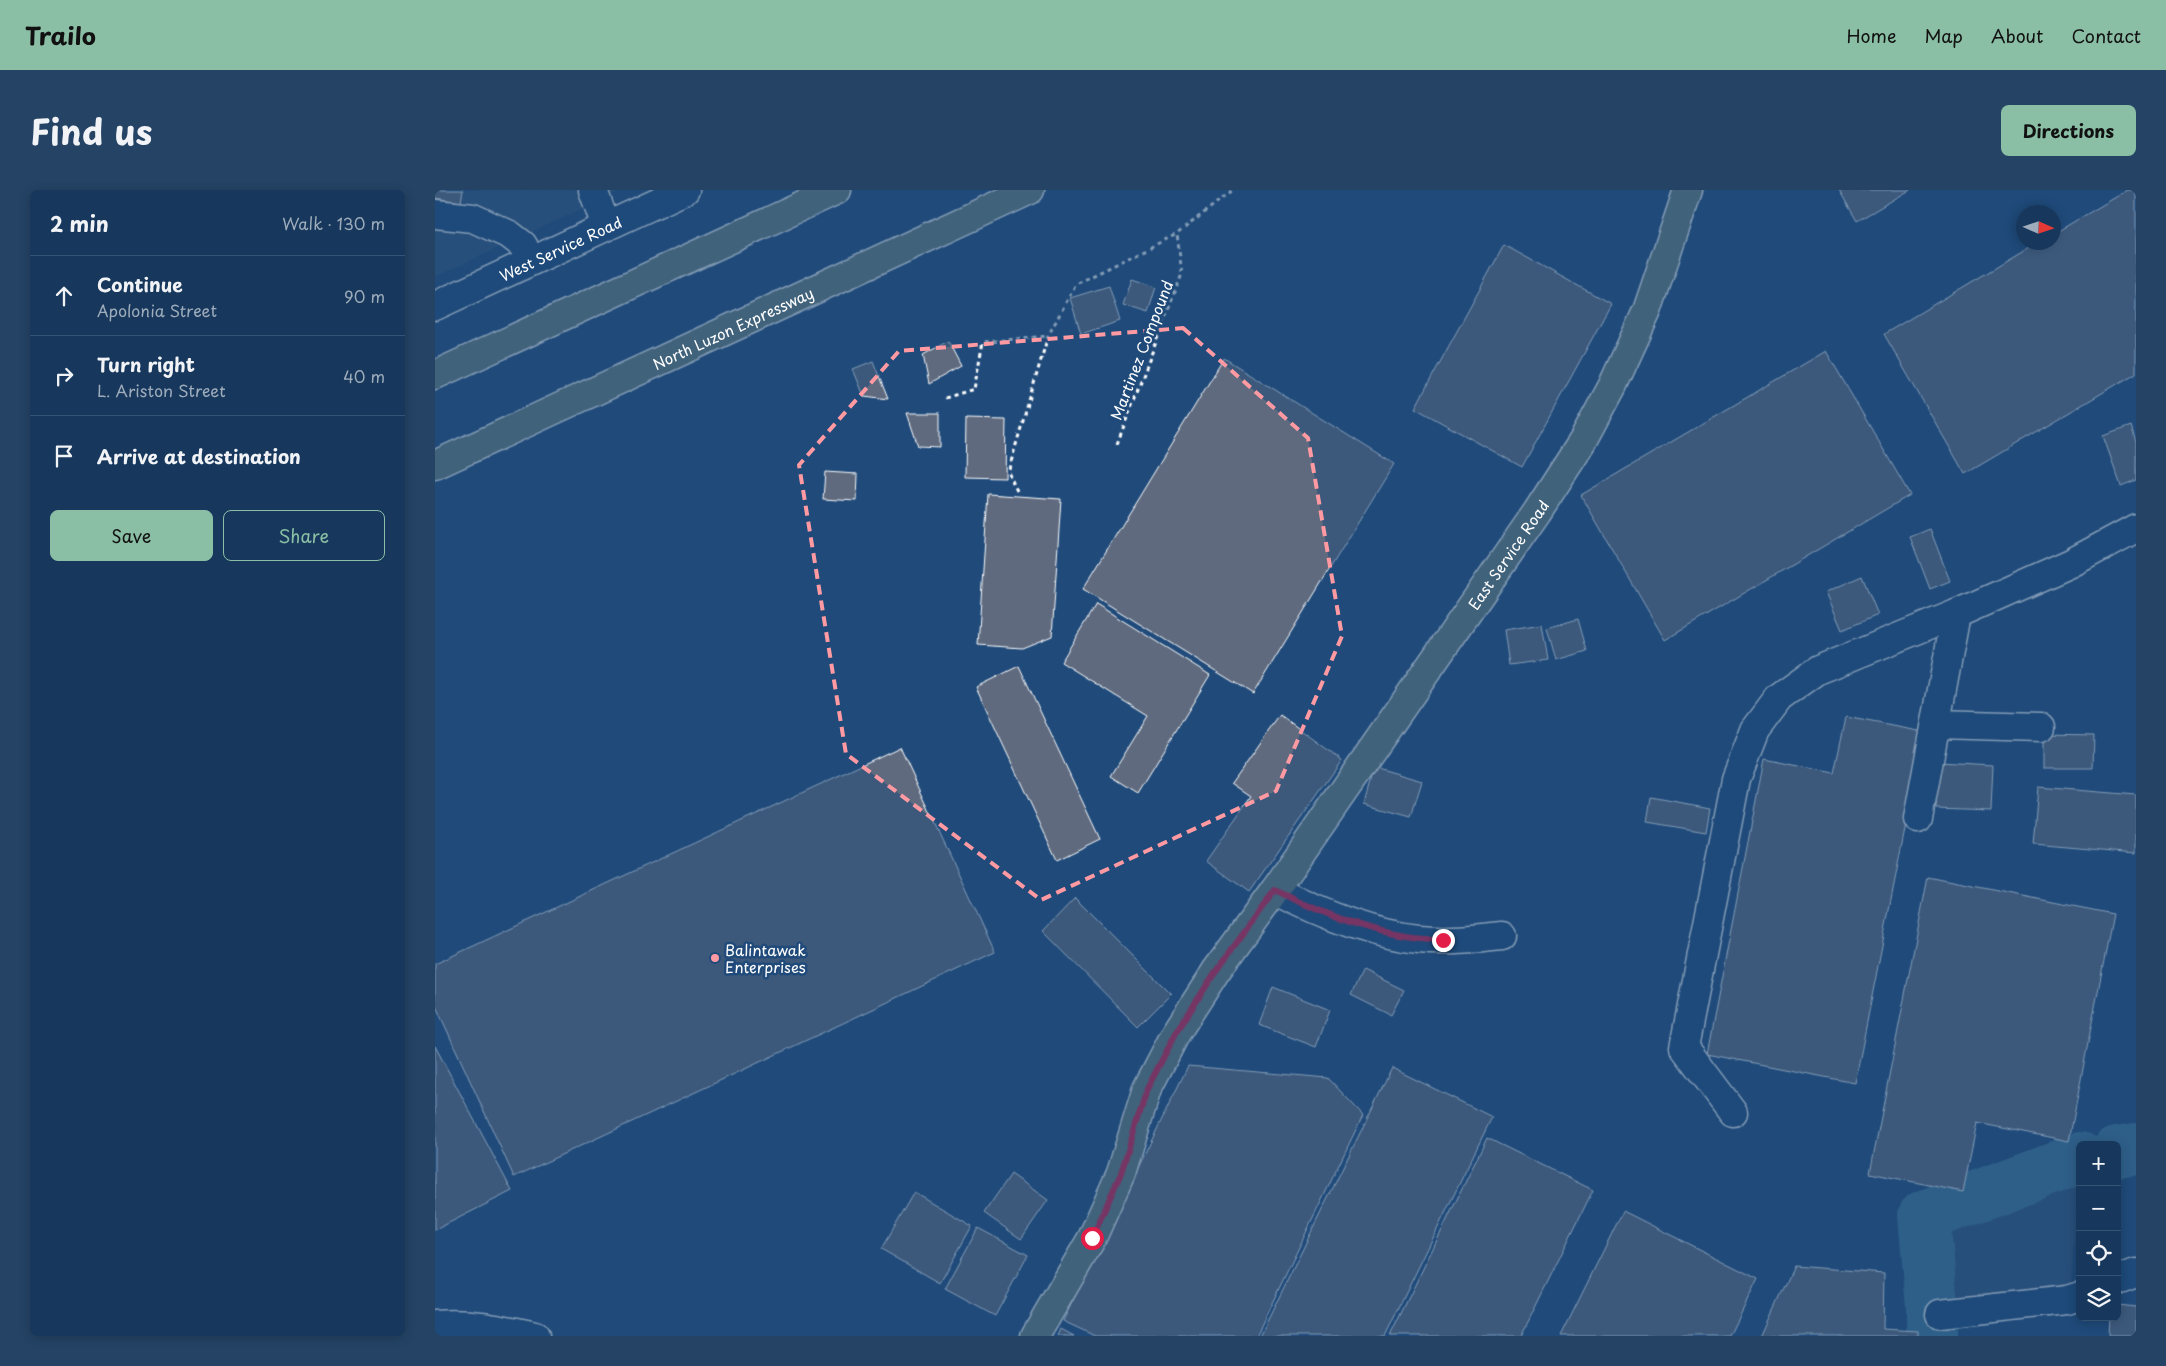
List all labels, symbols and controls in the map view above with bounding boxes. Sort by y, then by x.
text: Trailo [25,17,96,53]
text: Home [1846,22,1896,49]
text: Map [1924,22,1963,49]
text: About [1991,22,2043,49]
text: Contact [2071,22,2141,49]
text: Find us [30,104,152,157]
button: Directions [2001,105,2136,156]
north arrow [2016,205,2061,250]
text: 2 min [50,207,109,239]
street label: West Service Road [495,210,625,286]
text: Walk · 130 m [282,211,385,235]
text: Continue [97,270,183,298]
street label: Martinez Compound [1104,277,1178,423]
street label: North Luzon Expressway [649,280,817,374]
icon: ahead [50,282,78,310]
text: 90 m [344,284,385,308]
text: Apolonia Street [97,298,217,322]
text: Turn right [97,350,195,378]
icon: right [50,362,78,390]
text: 40 m [343,364,385,388]
text: L. Ariston Street [97,378,226,402]
icon: arrive [50,442,78,470]
text: Arrive at destination [97,442,301,470]
street label: East Service Road [1462,495,1554,614]
button: Save [50,510,213,561]
button: Share [223,510,385,561]
route end [1432,929,1455,952]
place label: Balintawak Enterprises [725,938,806,978]
marker: Balintawak Enterprises [709,952,721,964]
map controls [2076,1141,2121,1321]
button: + [2076,1141,2121,1186]
button: − [2076,1186,2121,1231]
route start [1081,1227,1104,1250]
button: locate [2076,1231,2121,1276]
button: layers [2076,1276,2121,1321]

